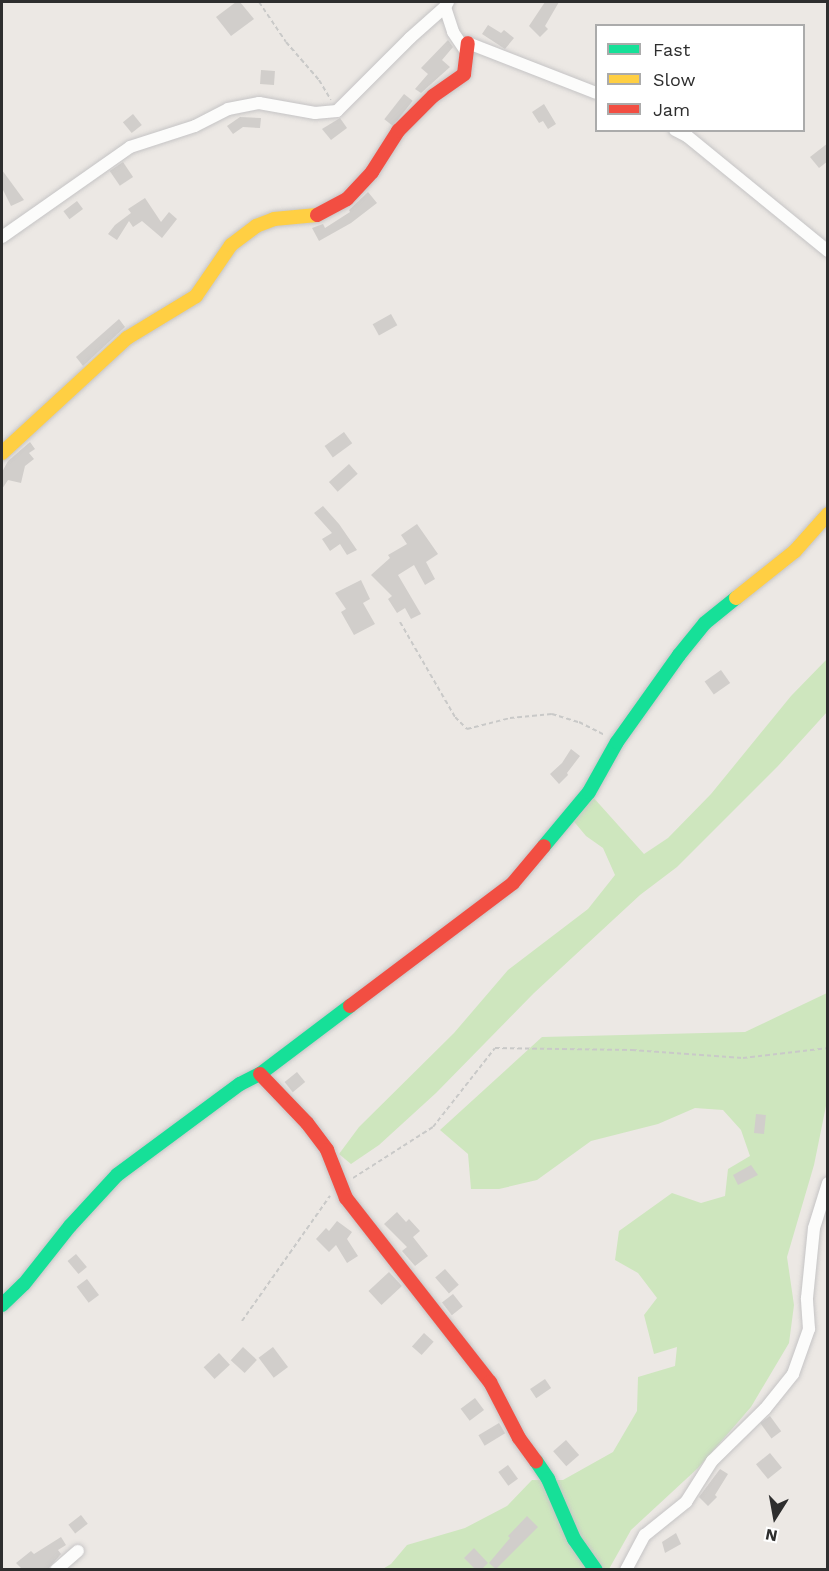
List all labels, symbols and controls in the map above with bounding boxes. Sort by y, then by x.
legend [595,24,805,132]
text: Fast [653,39,690,60]
text: Slow [653,69,696,90]
text: Jam [653,99,690,120]
north arrow [745,1487,805,1547]
text: N [764,1525,779,1546]

